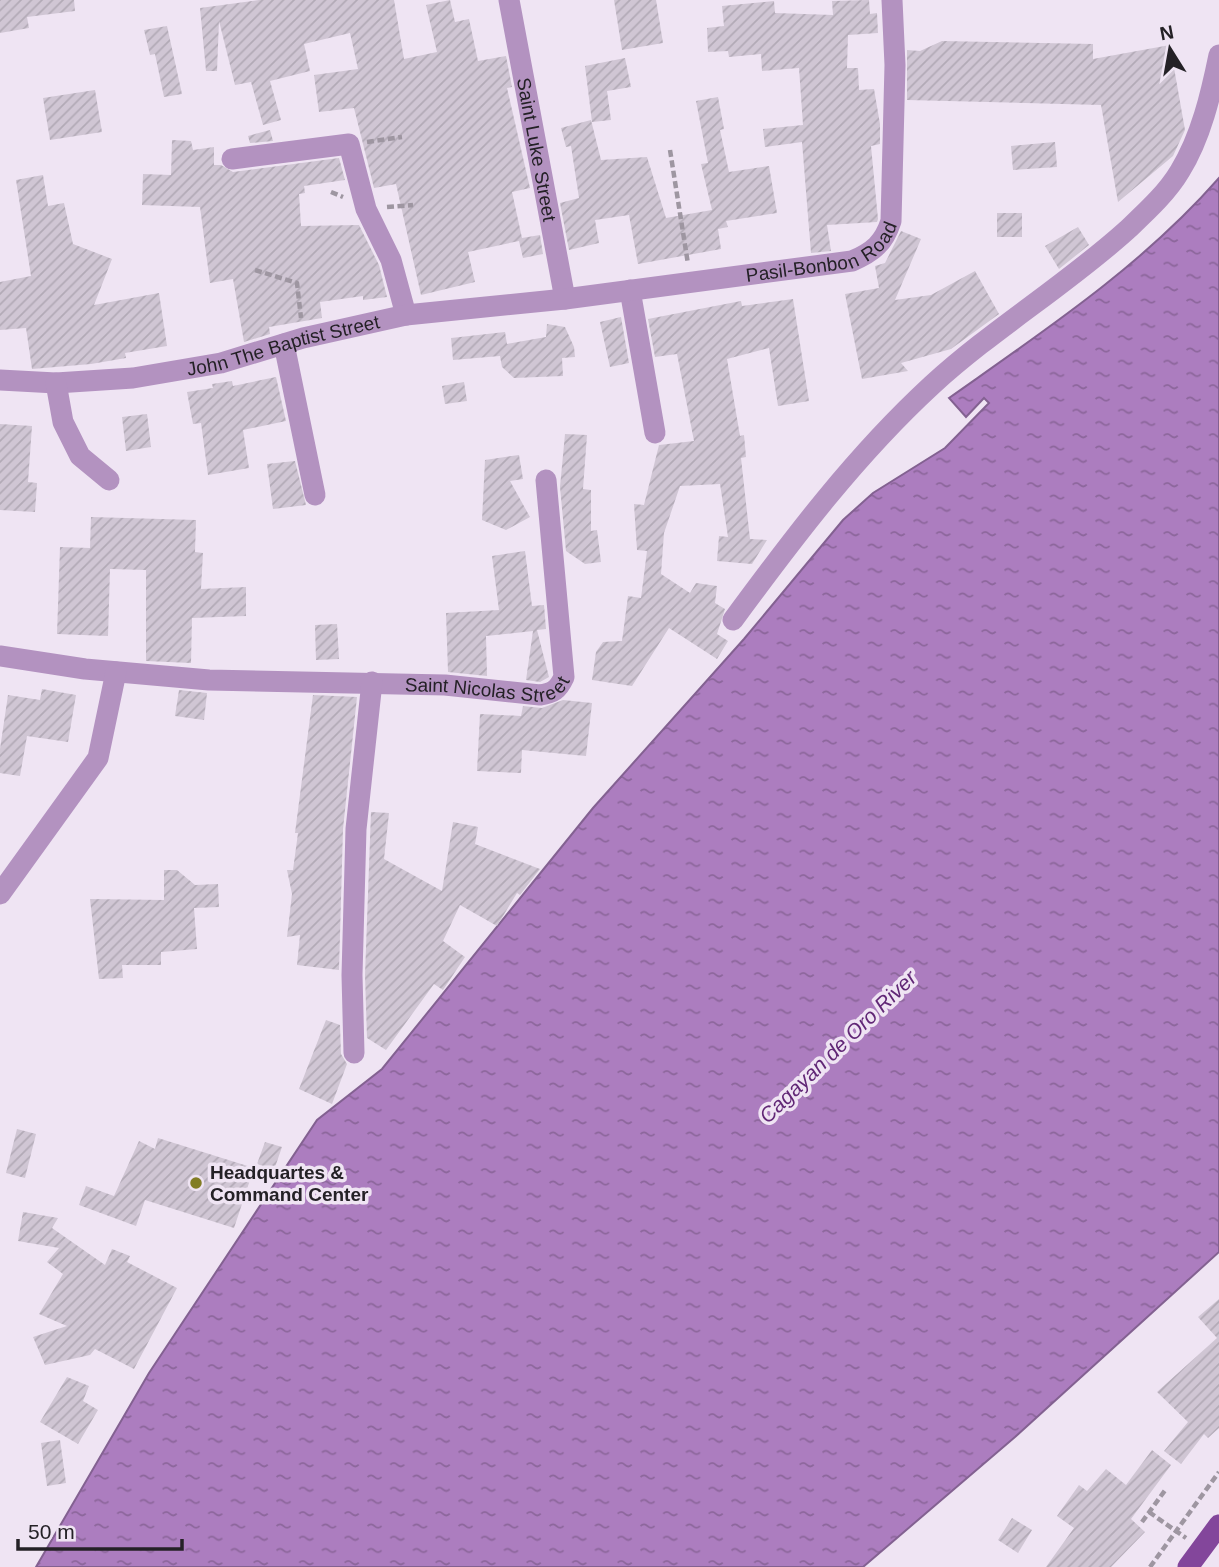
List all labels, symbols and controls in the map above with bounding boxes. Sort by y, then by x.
north arrow [1135,14,1205,84]
text: N [1158,21,1176,44]
street label: Saint Luke Street [513,76,560,224]
street label: Pasil-Bonbon Road [745,219,901,286]
street label: John The Baptist Street [185,311,382,380]
street label: Saint Nicolas Street [405,672,574,706]
water label: Cagayan de Oro River [755,965,922,1127]
place label: Headquartes & Command Center [210,1162,369,1205]
marker: Headquartes & Command Center [188,1175,204,1191]
scale bar [18,1508,182,1552]
text: 50 m [28,1520,75,1543]

